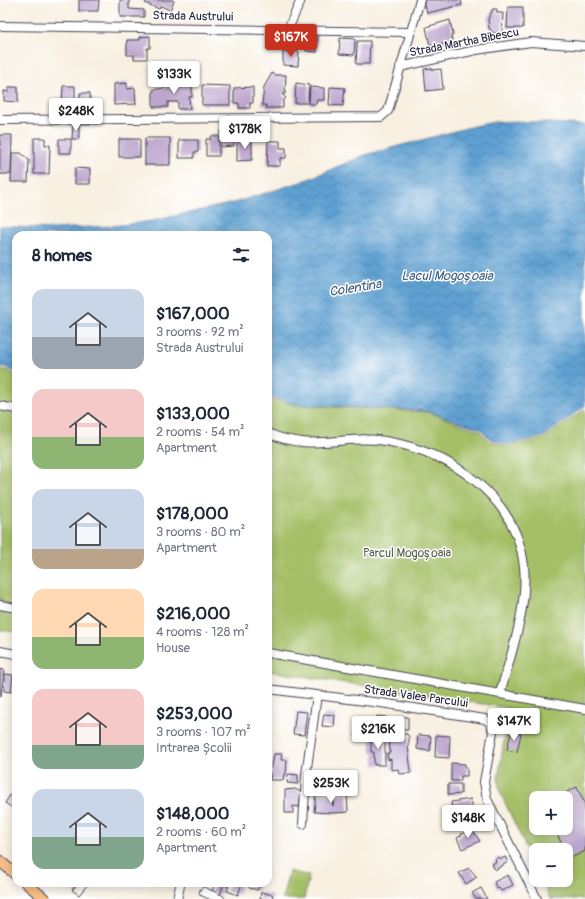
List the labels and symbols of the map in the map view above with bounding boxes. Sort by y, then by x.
street label: Strada Austrului [153,8,233,25]
pin: $167K [263,24,319,58]
street label: Strada Martha Bibescu [408,25,520,60]
pin: $133K [146,61,202,95]
pin: $248K [48,98,104,132]
pin: $178K [217,116,273,150]
water label: Lacul Mogoșoaia [401,268,494,284]
water label: Colentina [328,276,383,300]
park label: Parcul Mogoșoaia [363,546,451,561]
street label: Strada Valea Parcului [363,682,469,711]
pin: $147K [486,708,542,742]
pin: $216K [350,716,406,750]
pin: $253K [303,770,359,804]
pin: $148K [440,805,496,839]

